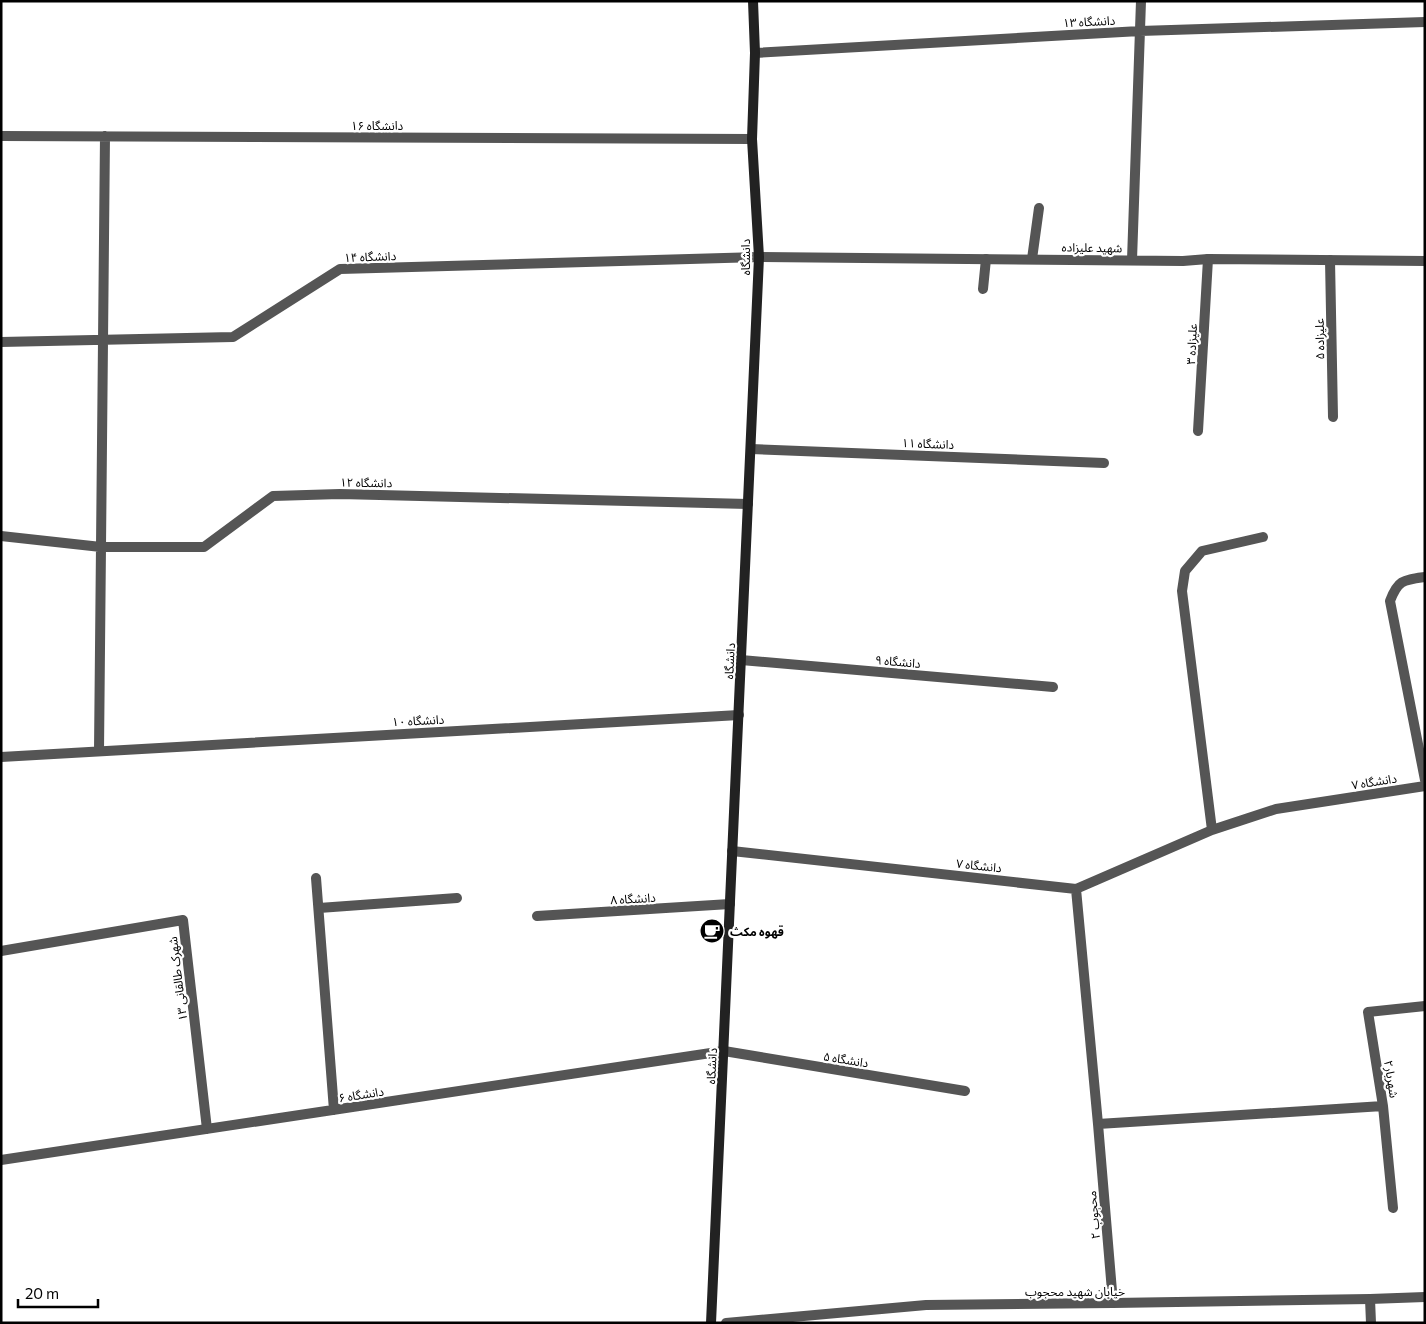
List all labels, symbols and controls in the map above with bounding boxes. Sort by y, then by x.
street label: دانشگاه ۱۳ [1062,13,1116,29]
street label: دانشگاه ۱۶ [351,118,404,132]
street label: دانشگاه [738,239,752,275]
street label: شهید علیزاده [1062,239,1122,256]
street label: دانشگاه ۱۴ [344,248,397,264]
street label: علیزاده ۵ [1312,318,1327,360]
street label: علیزاده ۳ [1183,323,1200,365]
street label: دانشگاه ۱۱ [902,435,955,451]
street label: دانشگاه ۱۲ [340,475,393,489]
street label: دانشگاه [721,642,737,680]
street label: دانشگاه ۹ [875,652,922,670]
street label: دانشگاه ۱۰ [391,712,445,728]
street label: دانشگاه ۷ [1350,770,1398,791]
street label: دانشگاه ۷ [956,856,1003,874]
street label: دانشگاه ۸ [610,890,656,906]
cafe icon: قهوه مکث [699,918,725,944]
place label: قهوه مکث [730,924,784,939]
street label: شهرک طالقانی ۱۳ [165,936,190,1022]
street label: دانشگاه [703,1047,719,1085]
street label: دانشگاه ۵ [822,1049,870,1070]
street label: شهریار۲ [1381,1059,1402,1099]
street label: دانشگاه ۶ [337,1083,385,1104]
street label: محجوب ۲ [1084,1190,1103,1240]
scale bar [18,1276,98,1308]
text: 20 m [25,1284,59,1302]
street label: خیابان شهید محجوب [1025,1284,1125,1299]

